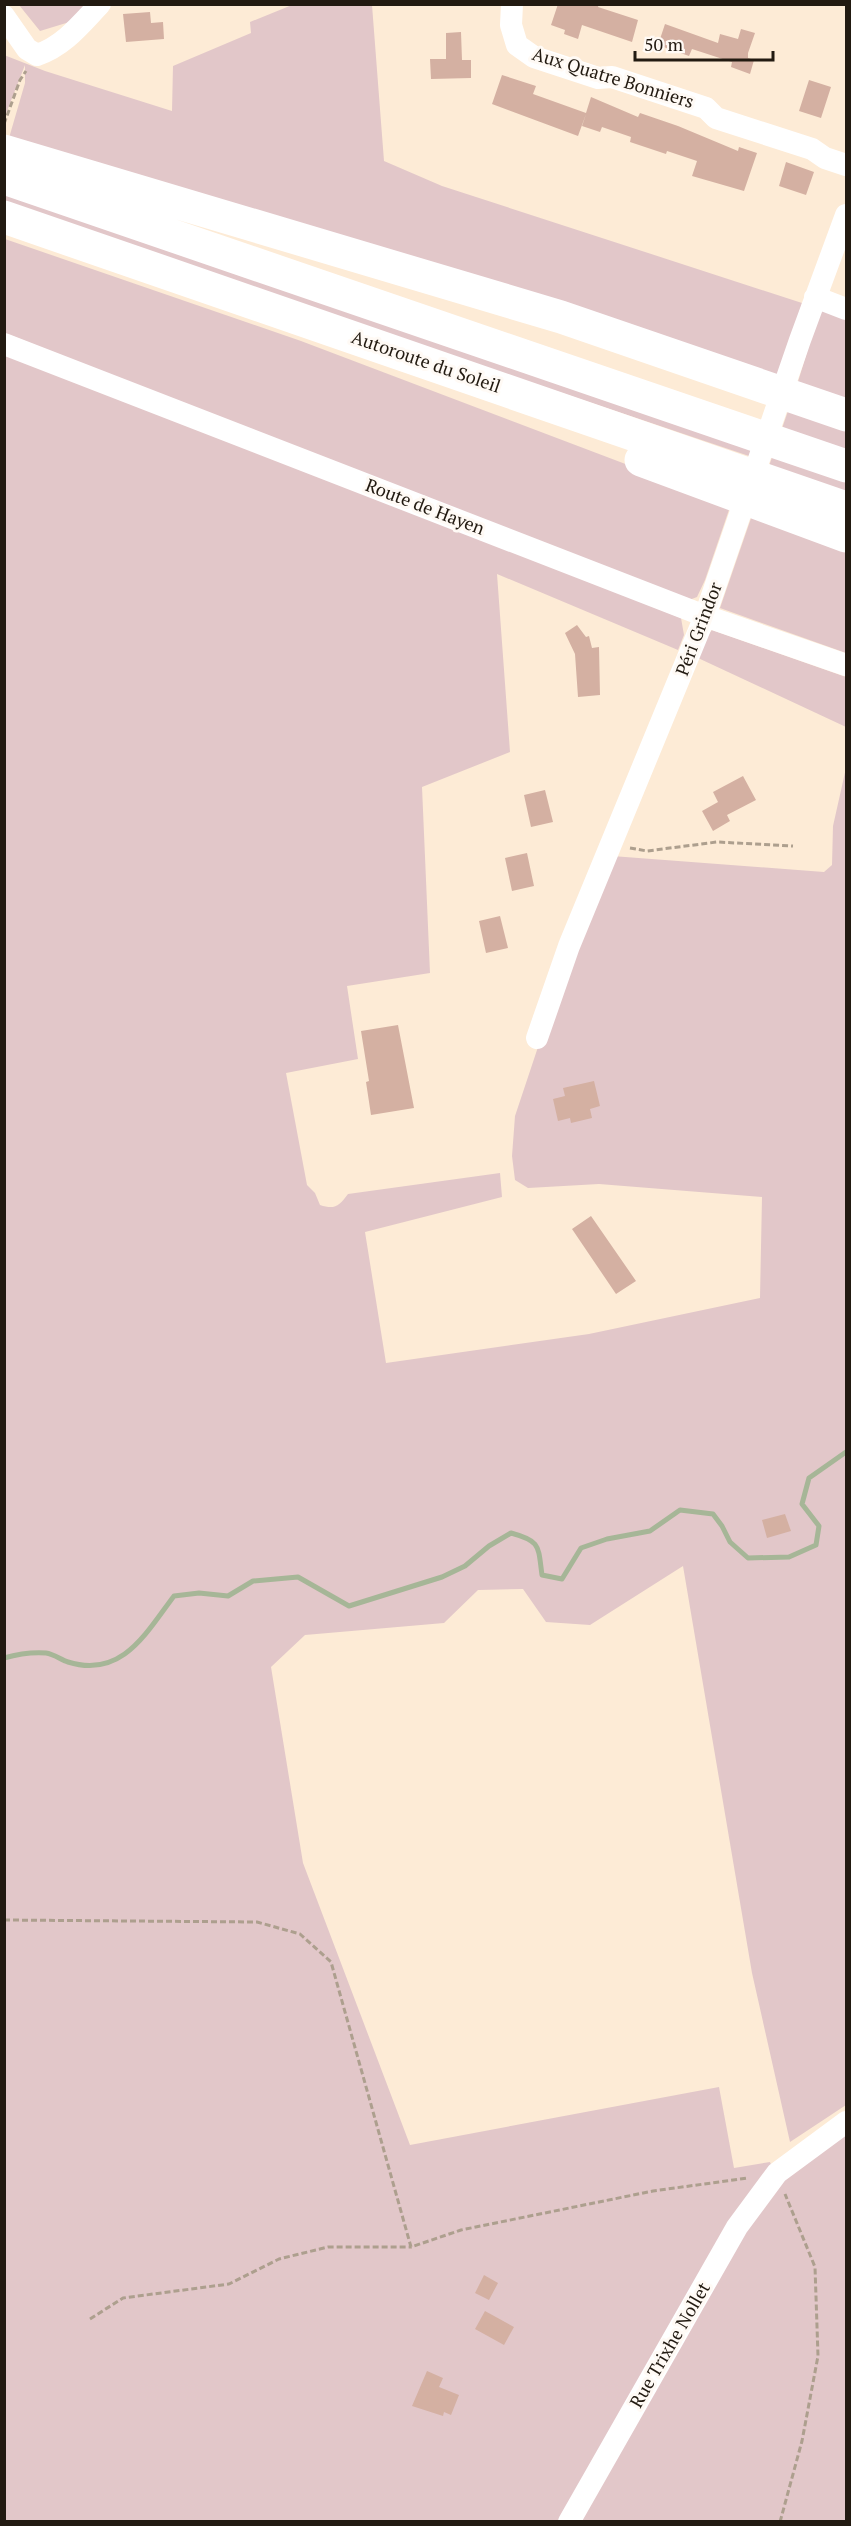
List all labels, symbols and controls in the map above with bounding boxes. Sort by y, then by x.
scale bar [635,24,773,62]
text: 50 m [644,32,684,56]
street label: Aux Quatre Bonniers [530,41,697,113]
street label: Autoroute du Soleil [349,324,504,398]
street label: Route de Hayen [362,472,489,540]
street label: Péri Grindor [669,578,727,679]
street label: Rue Trixhe Nollet [623,2277,715,2412]

